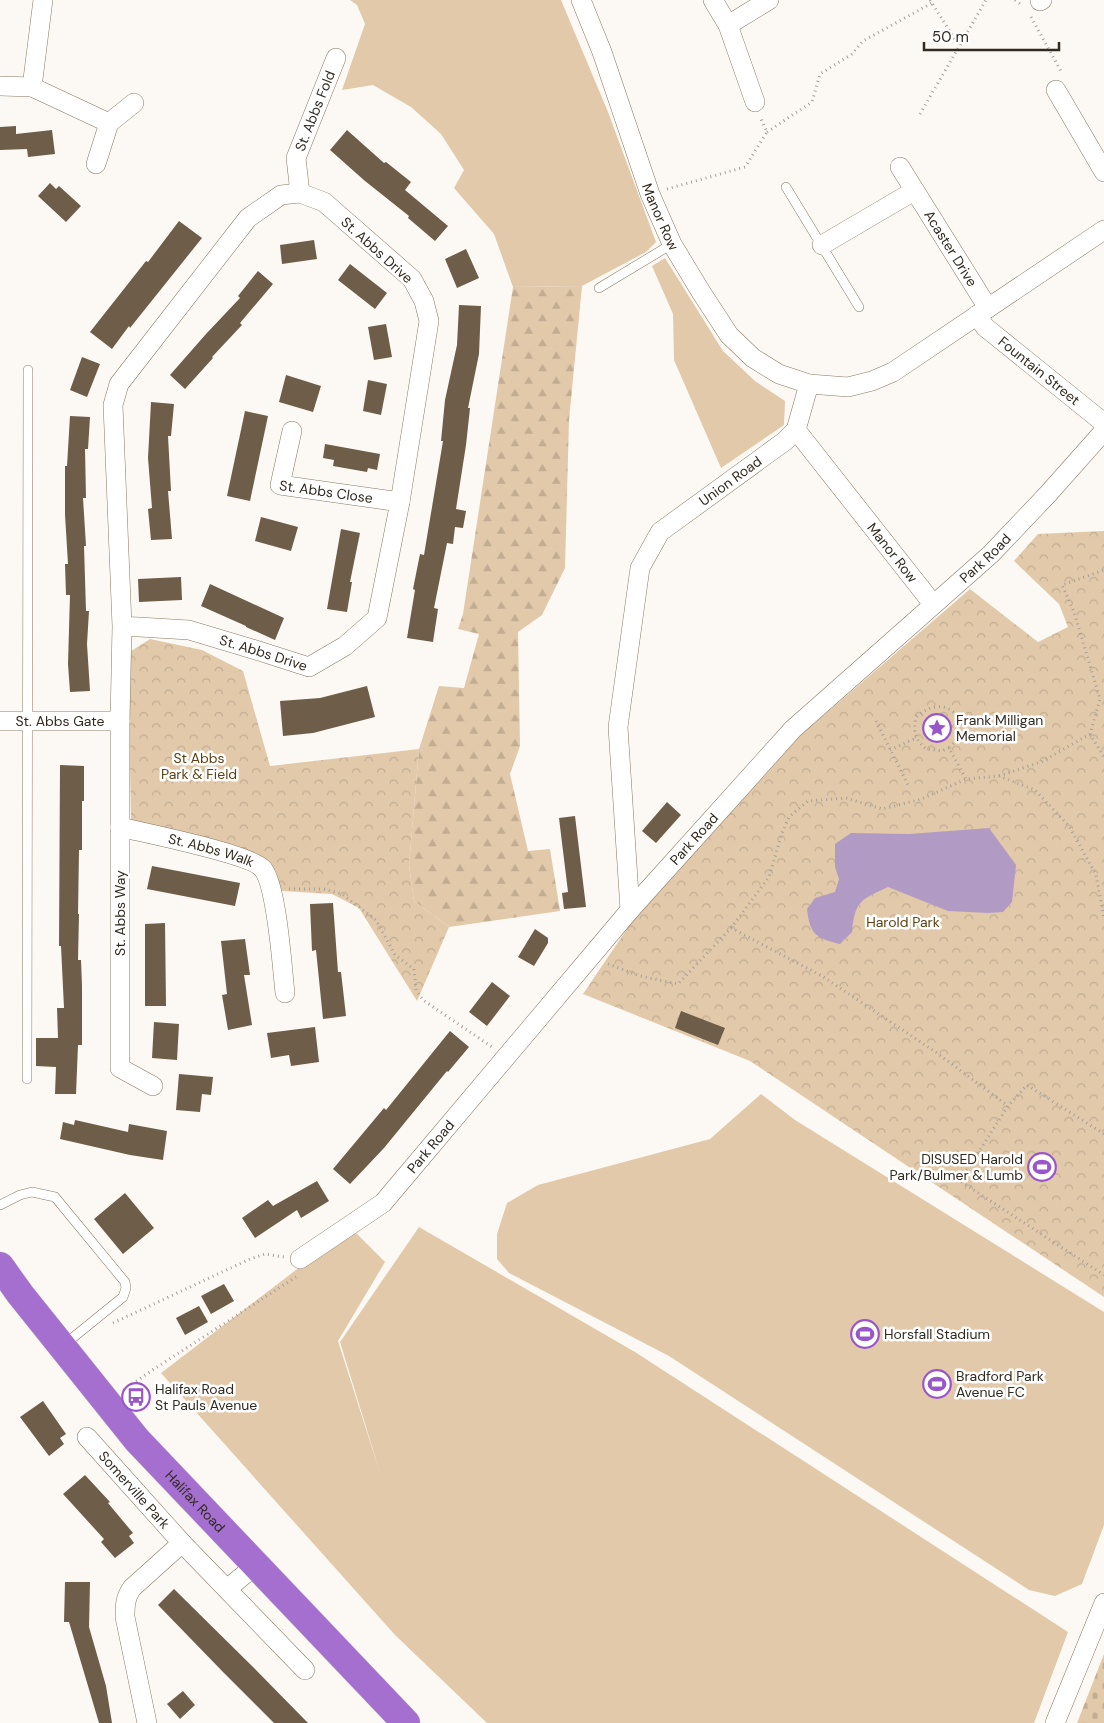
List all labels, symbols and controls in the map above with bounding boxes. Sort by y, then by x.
scale bar [924,20,1059,52]
text: 50 m [932,27,969,47]
street label: St. Abbs Fold [291,68,339,154]
street label: Manor Row [638,181,683,254]
street label: Acaster Drive [920,207,981,290]
street label: St. Abbs Drive [337,213,417,287]
street label: Fountain Street [995,332,1084,409]
street label: Union Road [695,452,765,510]
street label: St. Abbs Close [278,476,374,507]
street label: Manor Row [863,519,922,586]
street label: Park Road [956,530,1015,587]
street label: St. Abbs Drive [217,631,310,675]
place label: Frank Milligan Memorial [956,711,1043,745]
street label: St. Abbs Gate [15,712,105,730]
place icon: Frank Milligan Memorial [922,713,952,743]
park label: St Abbs Park & Field [161,749,237,783]
street label: Park Road [666,809,722,869]
street label: St. Abbs Walk [167,829,257,871]
street label: St. Abbs Way [111,870,129,956]
park label: Harold Park [866,913,940,931]
street label: Park Road [403,1116,458,1177]
place label: DISUSED Harold Park/Bulmer & Lumb [890,1150,1023,1184]
sports icon: DISUSED Harold Park/Bulmer & Lumb [1027,1152,1057,1182]
sports icon: Horsfall Stadium [850,1319,880,1349]
place label: Horsfall Stadium [884,1325,990,1343]
place label: Bradford Park Avenue FC [956,1367,1044,1401]
sports icon: Bradford Park Avenue FC [922,1369,952,1399]
place label: Halifax Road St Pauls Avenue [155,1380,257,1414]
bus stop icon: Halifax Road St Pauls Avenue [121,1382,151,1412]
street label: Somerville Park [95,1447,174,1533]
street label: Halifax Road [161,1466,229,1536]

